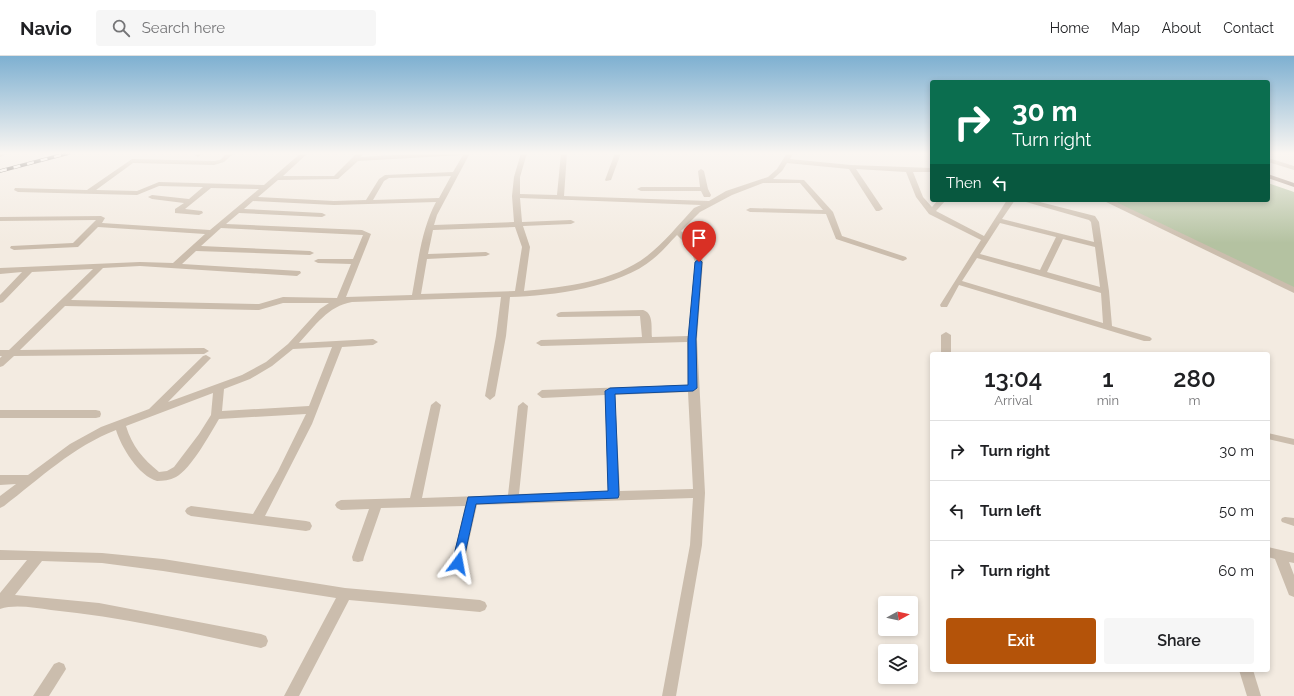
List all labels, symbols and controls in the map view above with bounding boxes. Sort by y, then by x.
search box [96,10,376,46]
text: Navio [20,17,72,39]
icon: search [110,17,132,39]
text: Search here [142,19,225,37]
text: Home [1050,20,1089,36]
text: Map [1111,20,1140,36]
text: About [1162,20,1201,36]
text: Contact [1223,20,1274,36]
text: 30 m [1012,95,1078,128]
icon: right [946,96,998,148]
text: Turn right [1012,129,1091,150]
icon: left [989,172,1011,194]
text: Then [946,174,981,192]
pin [682,221,716,262]
icon: arrive [688,227,710,249]
text: 13:04 [984,364,1042,393]
text: 1 [1102,364,1114,393]
text: 280 [1173,364,1216,393]
text: Arrival [994,393,1032,408]
text: min [1097,393,1119,408]
text: m [1189,393,1200,408]
icon: right [946,440,968,462]
text: Turn right [980,442,1050,460]
text: 30 m [1219,442,1254,460]
icon: left [946,500,968,522]
text: Turn left [980,502,1041,520]
text: 50 m [1219,502,1254,520]
position arrow [437,542,479,584]
icon: right [946,560,968,582]
text: Turn right [980,562,1050,580]
text: 60 m [1218,562,1254,580]
north arrow [878,596,918,636]
map controls [878,596,918,684]
button: Exit [946,618,1096,664]
button: Share [1104,618,1254,664]
button: layers [878,644,918,684]

